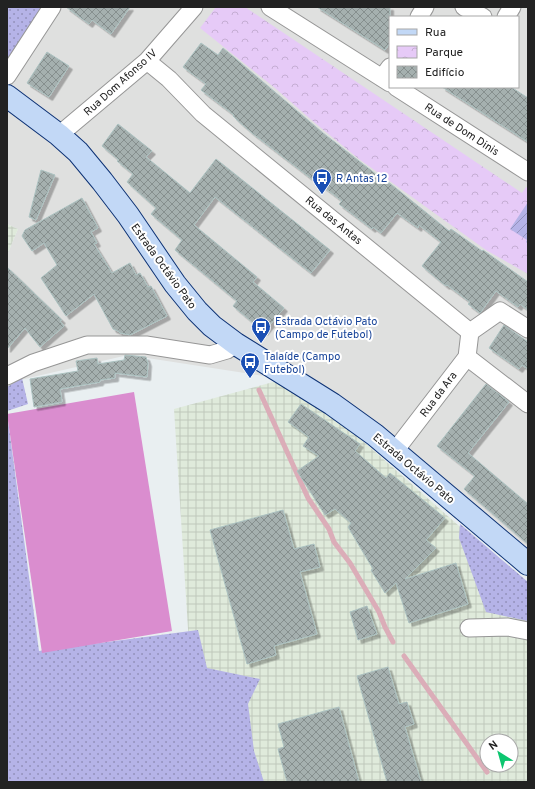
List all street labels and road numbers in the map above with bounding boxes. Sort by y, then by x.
street label: Rua Dom Afonso IV [81,46,160,119]
street label: Rua de Dom Dinis [421,100,501,159]
street label: Rua das Antas [302,193,365,248]
street label: Estrada Octávio Pato [127,221,199,312]
street label: Rua da Ara [417,369,461,420]
street label: Estrada Octávio Pato [370,430,457,507]

